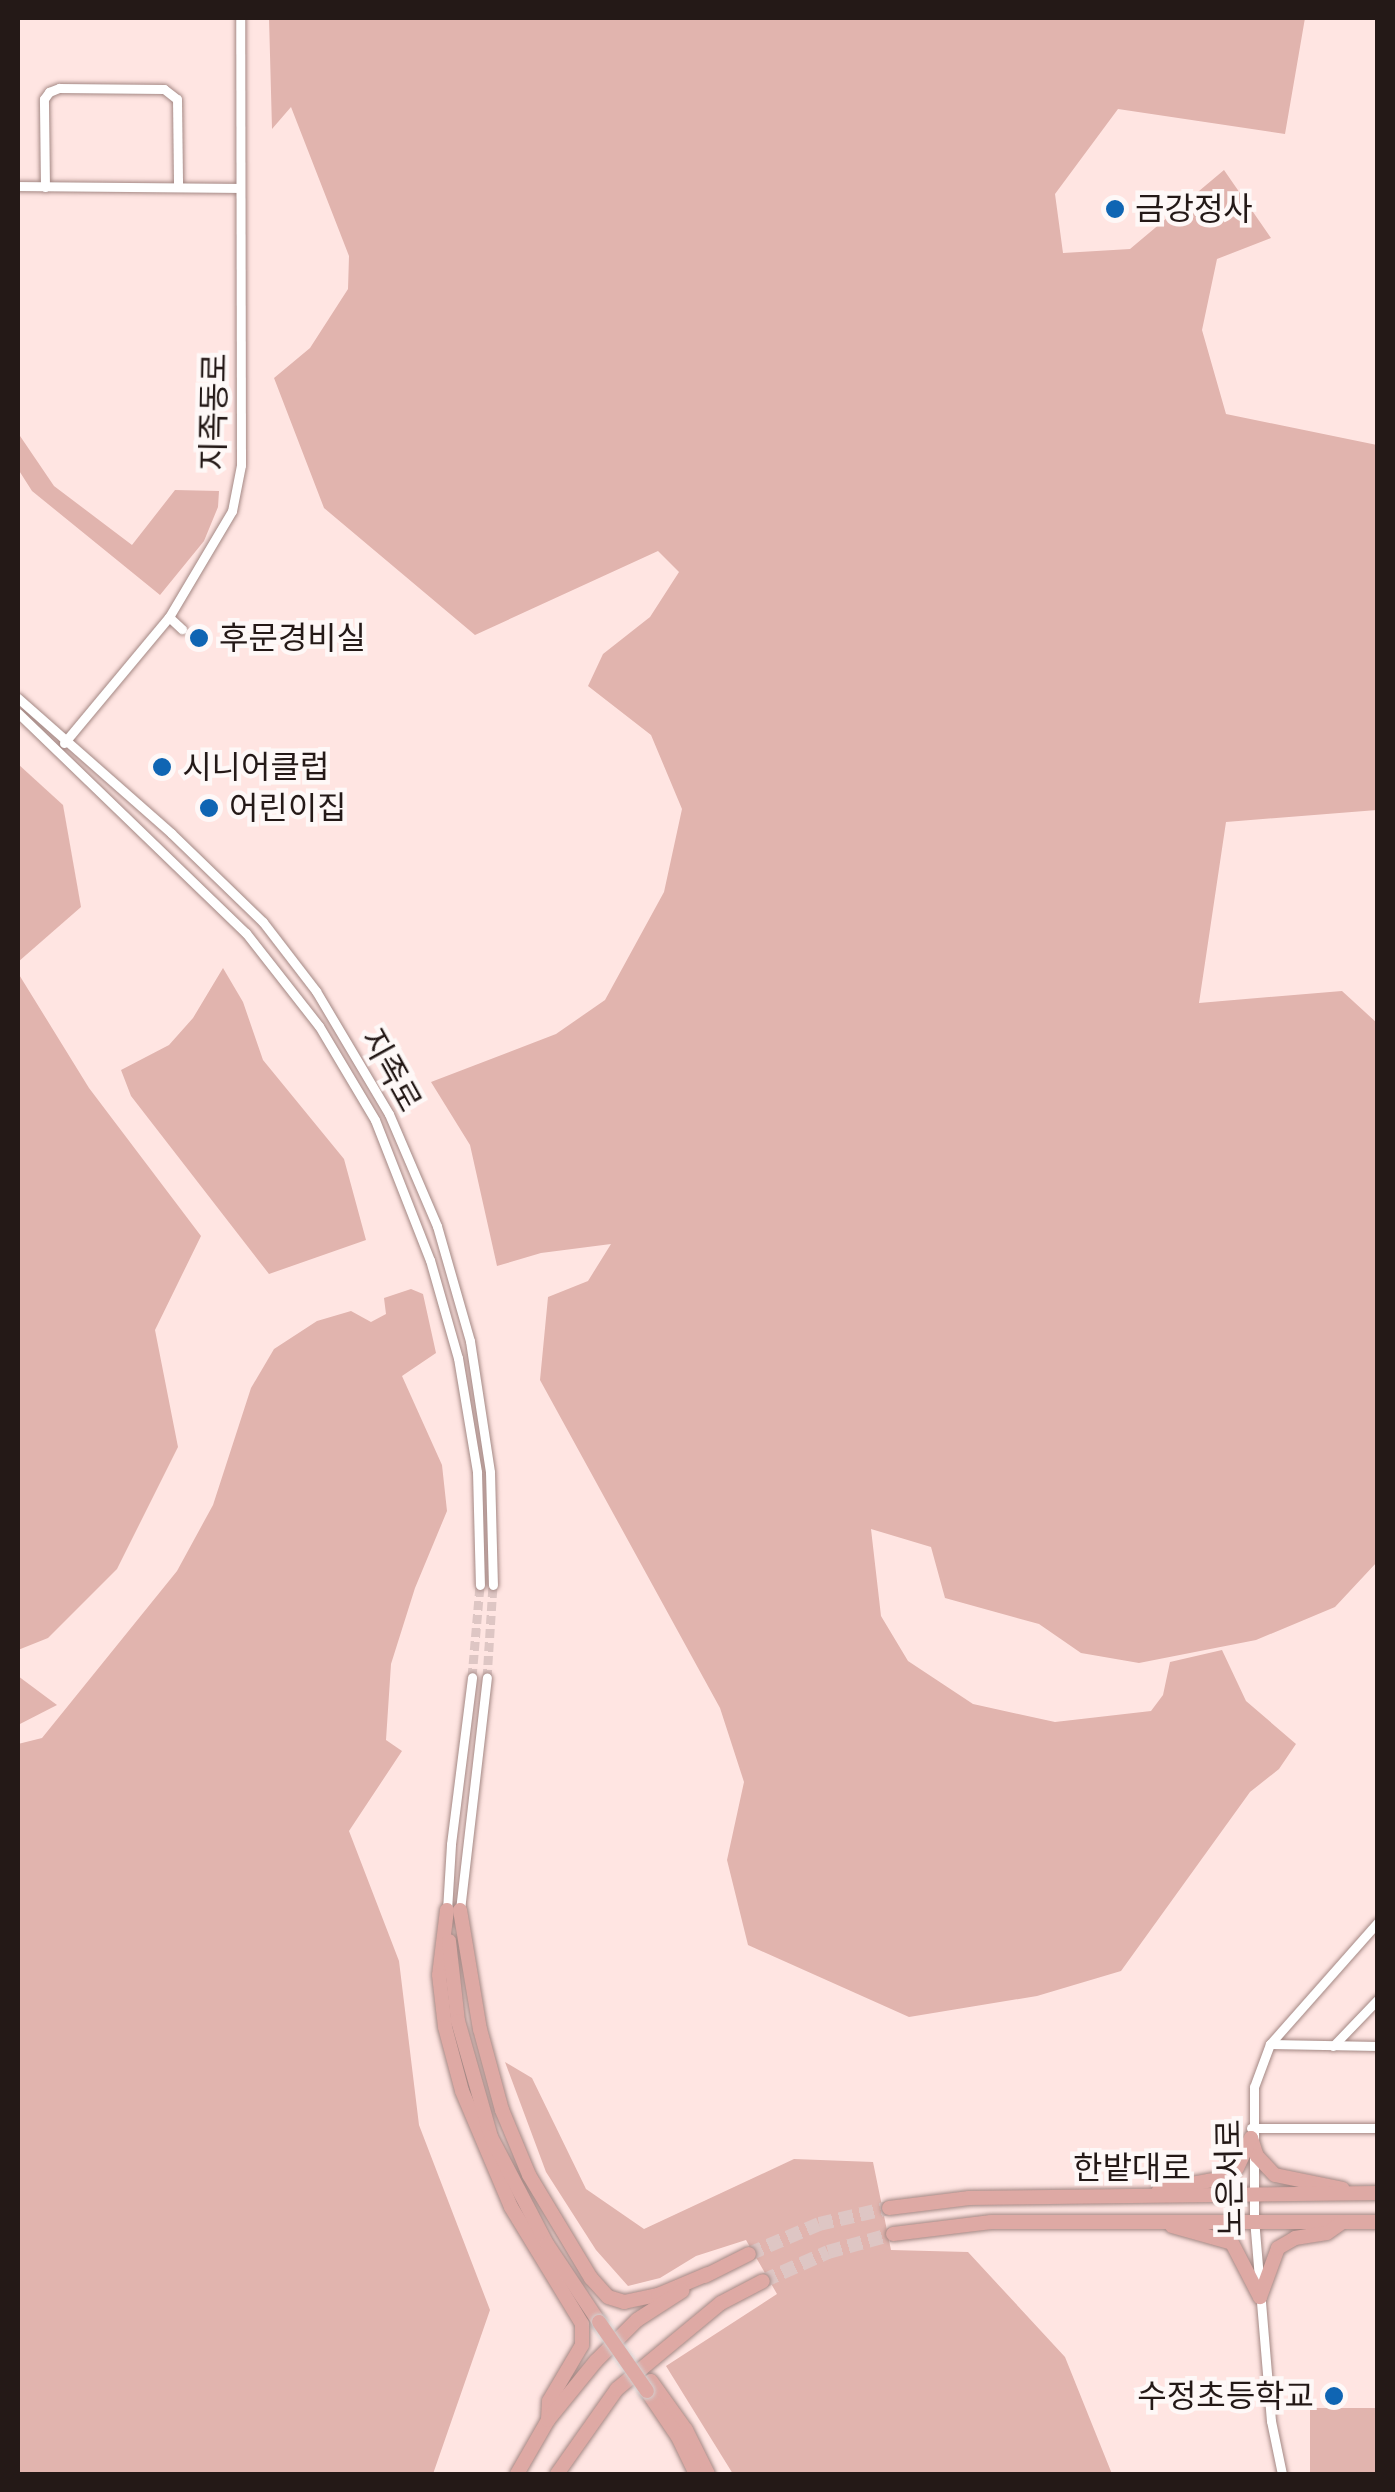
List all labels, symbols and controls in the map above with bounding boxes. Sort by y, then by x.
place label: 금강정사 [1135,190,1253,228]
marker: 금강정사 [1104,198,1126,220]
street label: 지족동로 [194,353,234,471]
place label: 후문경비실 [219,619,366,657]
marker: 후문경비실 [188,627,210,649]
place label: 시니어클럽 [182,748,329,786]
marker: 시니어클럽 [151,756,173,778]
place label: 어린이집 [229,789,347,827]
marker: 어린이집 [198,797,220,819]
street label: 지족로 [353,1022,429,1118]
street label: 노은서로 [1210,2119,1250,2237]
street label: 한밭대로 [1073,2149,1191,2187]
place label: 수정초등학교 [1137,2377,1314,2415]
marker: 수정초등학교 [1323,2385,1345,2407]

